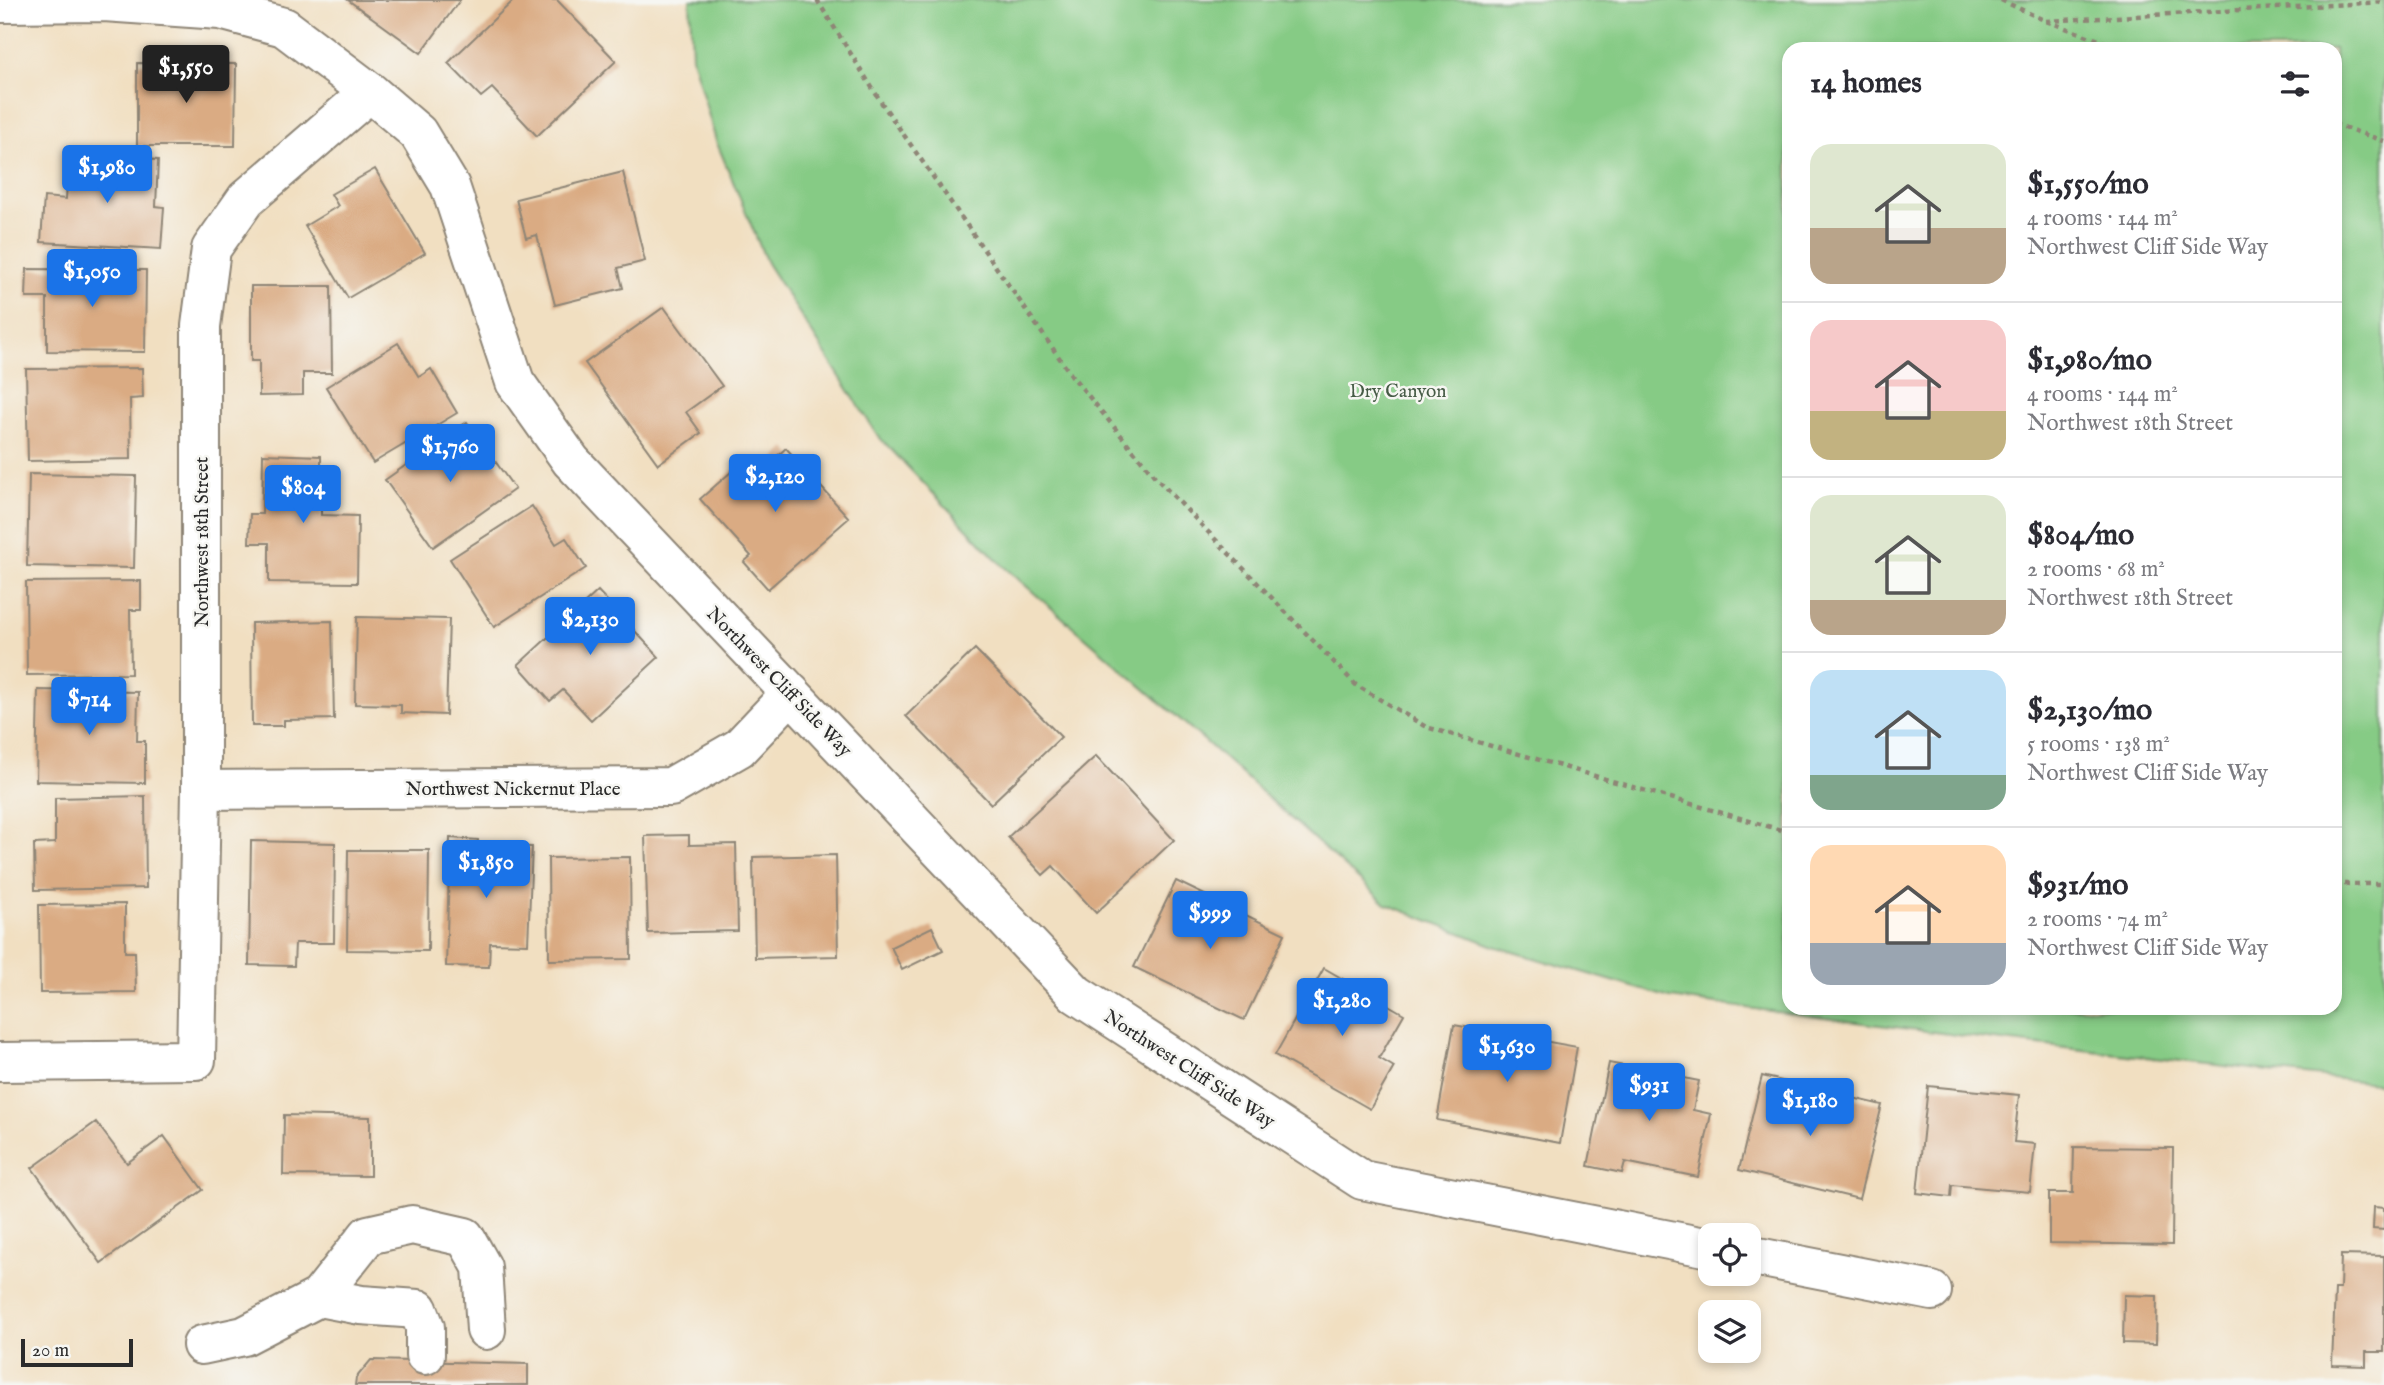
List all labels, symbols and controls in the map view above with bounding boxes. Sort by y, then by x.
pin: $1,550 [129,46,243,105]
text: $1,550 [158,53,214,82]
text: 14 homes [1810,65,1922,103]
icon: filters [2276,65,2314,103]
pin: $1,980 [50,146,164,205]
text: $1,980 [78,153,136,182]
text: $1,550/mo [2027,166,2149,204]
icon: home [1866,172,1950,256]
text: 4 rooms · 144 m² [2027,204,2178,233]
text: Northwest Cliff Side Way [2027,233,2268,262]
pin: $1,050 [35,250,149,309]
text: $1,050 [63,257,121,286]
text: $1,980/mo [2027,342,2152,380]
icon: home [1866,348,1950,432]
park label: Dry Canyon [1350,380,1446,404]
text: 4 rooms · 144 m² [2027,380,2178,409]
text: Northwest 18th Street [2027,409,2233,438]
pin: $1,760 [393,424,507,484]
text: $1,760 [421,432,479,461]
pin: $2,120 [718,454,832,514]
street label: Northwest 18th Street [191,456,215,627]
text: $2,120 [745,462,805,491]
pin: $804 [262,466,344,525]
text: $804 [281,473,325,502]
text: $804/mo [2027,517,2134,555]
icon: home [1866,523,1950,607]
text: 2 rooms · 68 m² [2027,555,2165,584]
text: Northwest 18th Street [2027,584,2233,613]
pin: $2,130 [533,598,647,657]
street label: Northwest Cliff Side Way [701,602,857,763]
text: $2,130 [561,605,619,634]
pin: $714 [48,678,130,737]
text: $714 [67,685,111,714]
text: $2,130/mo [2027,692,2152,730]
icon: home [1866,698,1950,782]
text: 5 rooms · 138 m² [2027,730,2170,759]
text: Northwest Cliff Side Way [2027,759,2268,788]
street label: Northwest Nickernut Place [406,778,621,802]
pin: $1,850 [429,841,543,900]
text: $1,850 [458,848,514,877]
text: $931/mo [2027,867,2129,905]
icon: home [1866,873,1950,957]
pin: $999 [1169,892,1251,951]
text: $999 [1189,899,1231,928]
text: 2 rooms · 74 m² [2027,905,2168,934]
text: Northwest Cliff Side Way [2027,934,2268,963]
pin: $1,280 [1285,978,1399,1038]
text: $1,280 [1313,986,1371,1015]
street label: Northwest Cliff Side Way [1099,1005,1280,1134]
pin: $1,630 [1450,1024,1564,1084]
text: $1,630 [1478,1032,1536,1061]
pin: $931 [1608,1064,1690,1123]
text: $931 [1629,1071,1669,1100]
pin: $1,180 [1753,1078,1867,1138]
text: $1,180 [1782,1086,1838,1115]
map controls [1698,1223,1761,1363]
button: locate [1698,1223,1761,1286]
button: layers [1698,1300,1761,1363]
scale bar [21,1336,133,1368]
text: 20 m [32,1339,69,1363]

